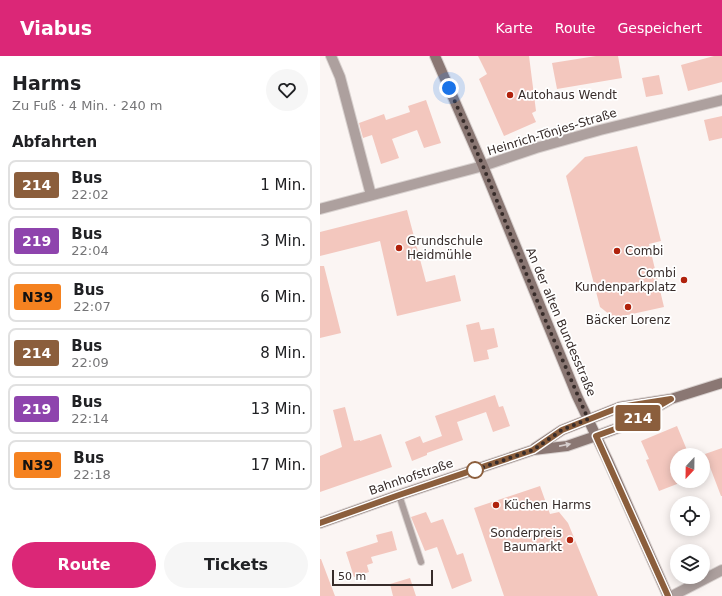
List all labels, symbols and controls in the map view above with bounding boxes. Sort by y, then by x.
text: Viabus [20,17,92,39]
text: Karte [495,20,533,36]
text: Route [555,20,595,36]
text: Gespeichert [617,20,702,36]
button: heart [266,69,308,111]
text: Harms [12,72,81,94]
your location [439,78,459,98]
place label: Autohaus Wendt [518,88,617,102]
marker: Autohaus Wendt [505,90,515,100]
text: Zu Fuß · 4 Min. · 240 m [12,98,162,113]
street label: Heinrich-Tönjes-Straße [486,106,618,158]
text: Abfahrten [12,133,97,151]
text: Bus [71,169,102,187]
text: 1 Min. [260,176,306,194]
text: 214 [22,177,51,193]
text: 22:02 [71,187,109,202]
text: Bus [71,225,102,243]
text: 3 Min. [260,232,306,250]
text: 219 [22,233,51,249]
place label: Grundschule Heidmühle [407,234,483,262]
text: 22:04 [71,243,109,258]
marker: Grundschule Heidmühle [394,243,404,253]
place label: Combi [625,244,663,258]
street label: An der alten Bundesstraße [523,245,599,399]
marker: Combi [612,246,622,256]
place label: Combi Kundenparkplatz [575,266,676,294]
marker: Combi Kundenparkplatz [679,275,689,285]
text: Bus [73,281,104,299]
text: 6 Min. [260,288,306,306]
text: N39 [22,289,53,305]
text: 22:07 [73,299,111,314]
marker: Bäcker Lorenz [623,302,633,312]
place label: Bäcker Lorenz [586,313,670,327]
text: Bus [71,337,102,355]
text: 8 Min. [260,344,306,362]
text: 214 [22,345,51,361]
text: 22:09 [71,355,109,370]
text: Bus [71,393,102,411]
text: 13 Min. [251,400,306,418]
text: 219 [22,401,51,417]
line badge: 214 [615,405,661,431]
text: 214 [623,410,653,426]
text: 22:14 [71,411,109,426]
one-way arrow [559,442,572,448]
north arrow [670,448,710,488]
map controls [670,448,710,584]
text: Bus [73,449,104,467]
text: 17 Min. [251,456,306,474]
street label: Bahnhofstraße [367,456,455,498]
text: N39 [22,457,53,473]
unlabelled marker [466,461,484,479]
text: 22:18 [73,467,111,482]
button: locate [670,496,710,536]
place label: Küchen Harms [504,498,591,512]
marker: Küchen Harms [491,500,501,510]
place label: Sonderpreis Baumarkt [490,526,562,554]
marker: Sonderpreis Baumarkt [565,535,575,545]
button: Route [12,542,156,588]
button: Tickets [164,542,308,588]
button: layers [670,544,710,584]
scale bar [332,568,433,587]
text: 50 m [338,570,366,583]

